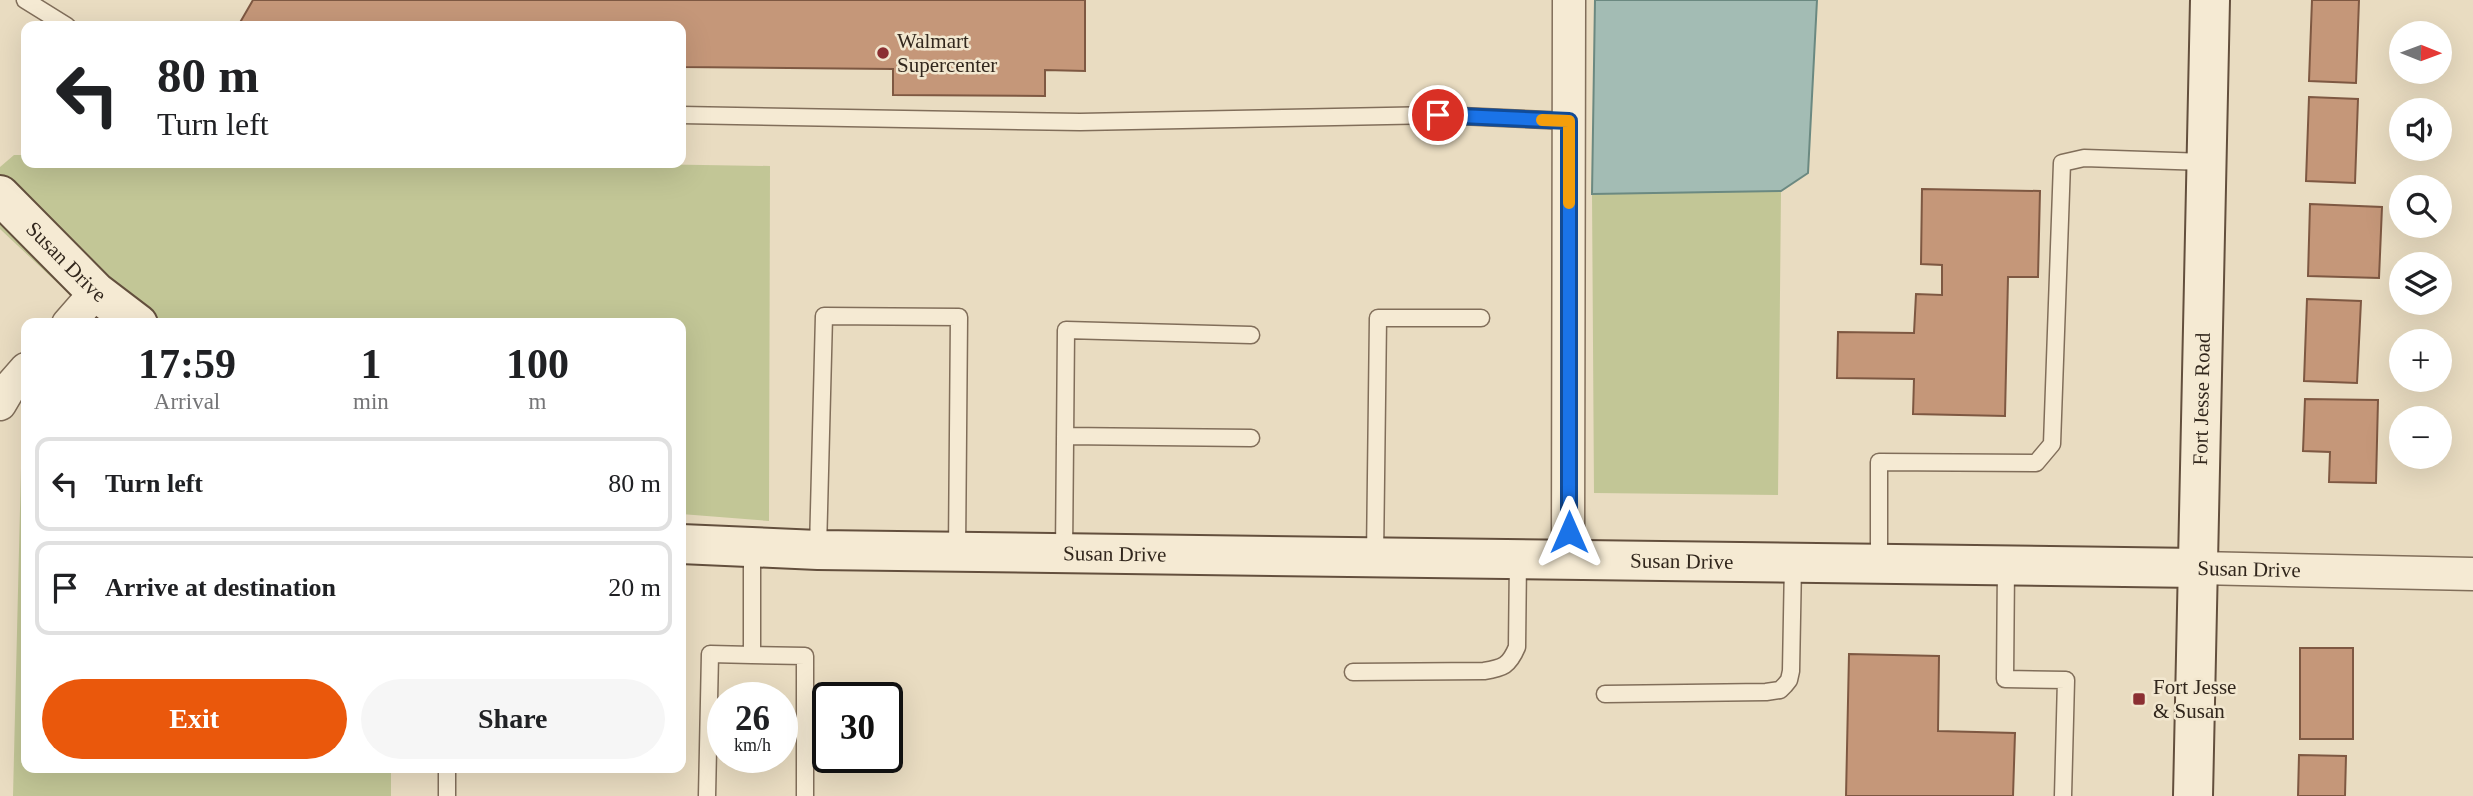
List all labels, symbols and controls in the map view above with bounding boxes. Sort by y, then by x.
north arrow [2389,21,2452,84]
map controls [2389,21,2452,469]
place label: Walmart Supercenter [897,29,997,77]
marker: Walmart Supercenter [875,45,891,61]
text: 80 m [157,48,259,103]
icon: left [42,49,133,140]
pin [1408,85,1468,145]
icon: arrive [1419,96,1457,134]
button: sound [2389,98,2452,161]
text: Turn left [157,106,269,142]
button: search [2389,175,2452,238]
street label: Susan Drive [21,217,111,307]
button: layers [2389,252,2452,315]
button: + [2389,329,2452,392]
street label: Fort Jesse Road [2188,332,2215,466]
text: 17:59 [138,341,236,387]
text: 1 [360,341,381,387]
text: 100 [506,341,569,387]
text: Arrival [154,389,220,414]
text: min [353,389,389,414]
text: m [528,389,546,414]
button: − [2389,406,2452,469]
icon: left [46,465,84,503]
text: Turn left [105,469,203,498]
text: 80 m [608,469,661,498]
position arrow [1532,495,1606,569]
street label: Susan Drive [1063,541,1167,567]
street label: Susan Drive [1630,549,1734,574]
street label: Susan Drive [2197,556,2301,582]
icon: arrive [46,569,84,607]
text: Arrive at destination [105,573,336,602]
text: 20 m [608,573,661,602]
place label: Fort Jesse & Susan [2153,675,2236,723]
button: Exit [42,679,347,759]
button: Share [361,679,665,759]
speed limit sign: 30 [812,682,903,773]
marker: Fort Jesse & Susan [2131,691,2147,707]
text: 26 [735,699,770,738]
text: km/h [734,735,771,755]

